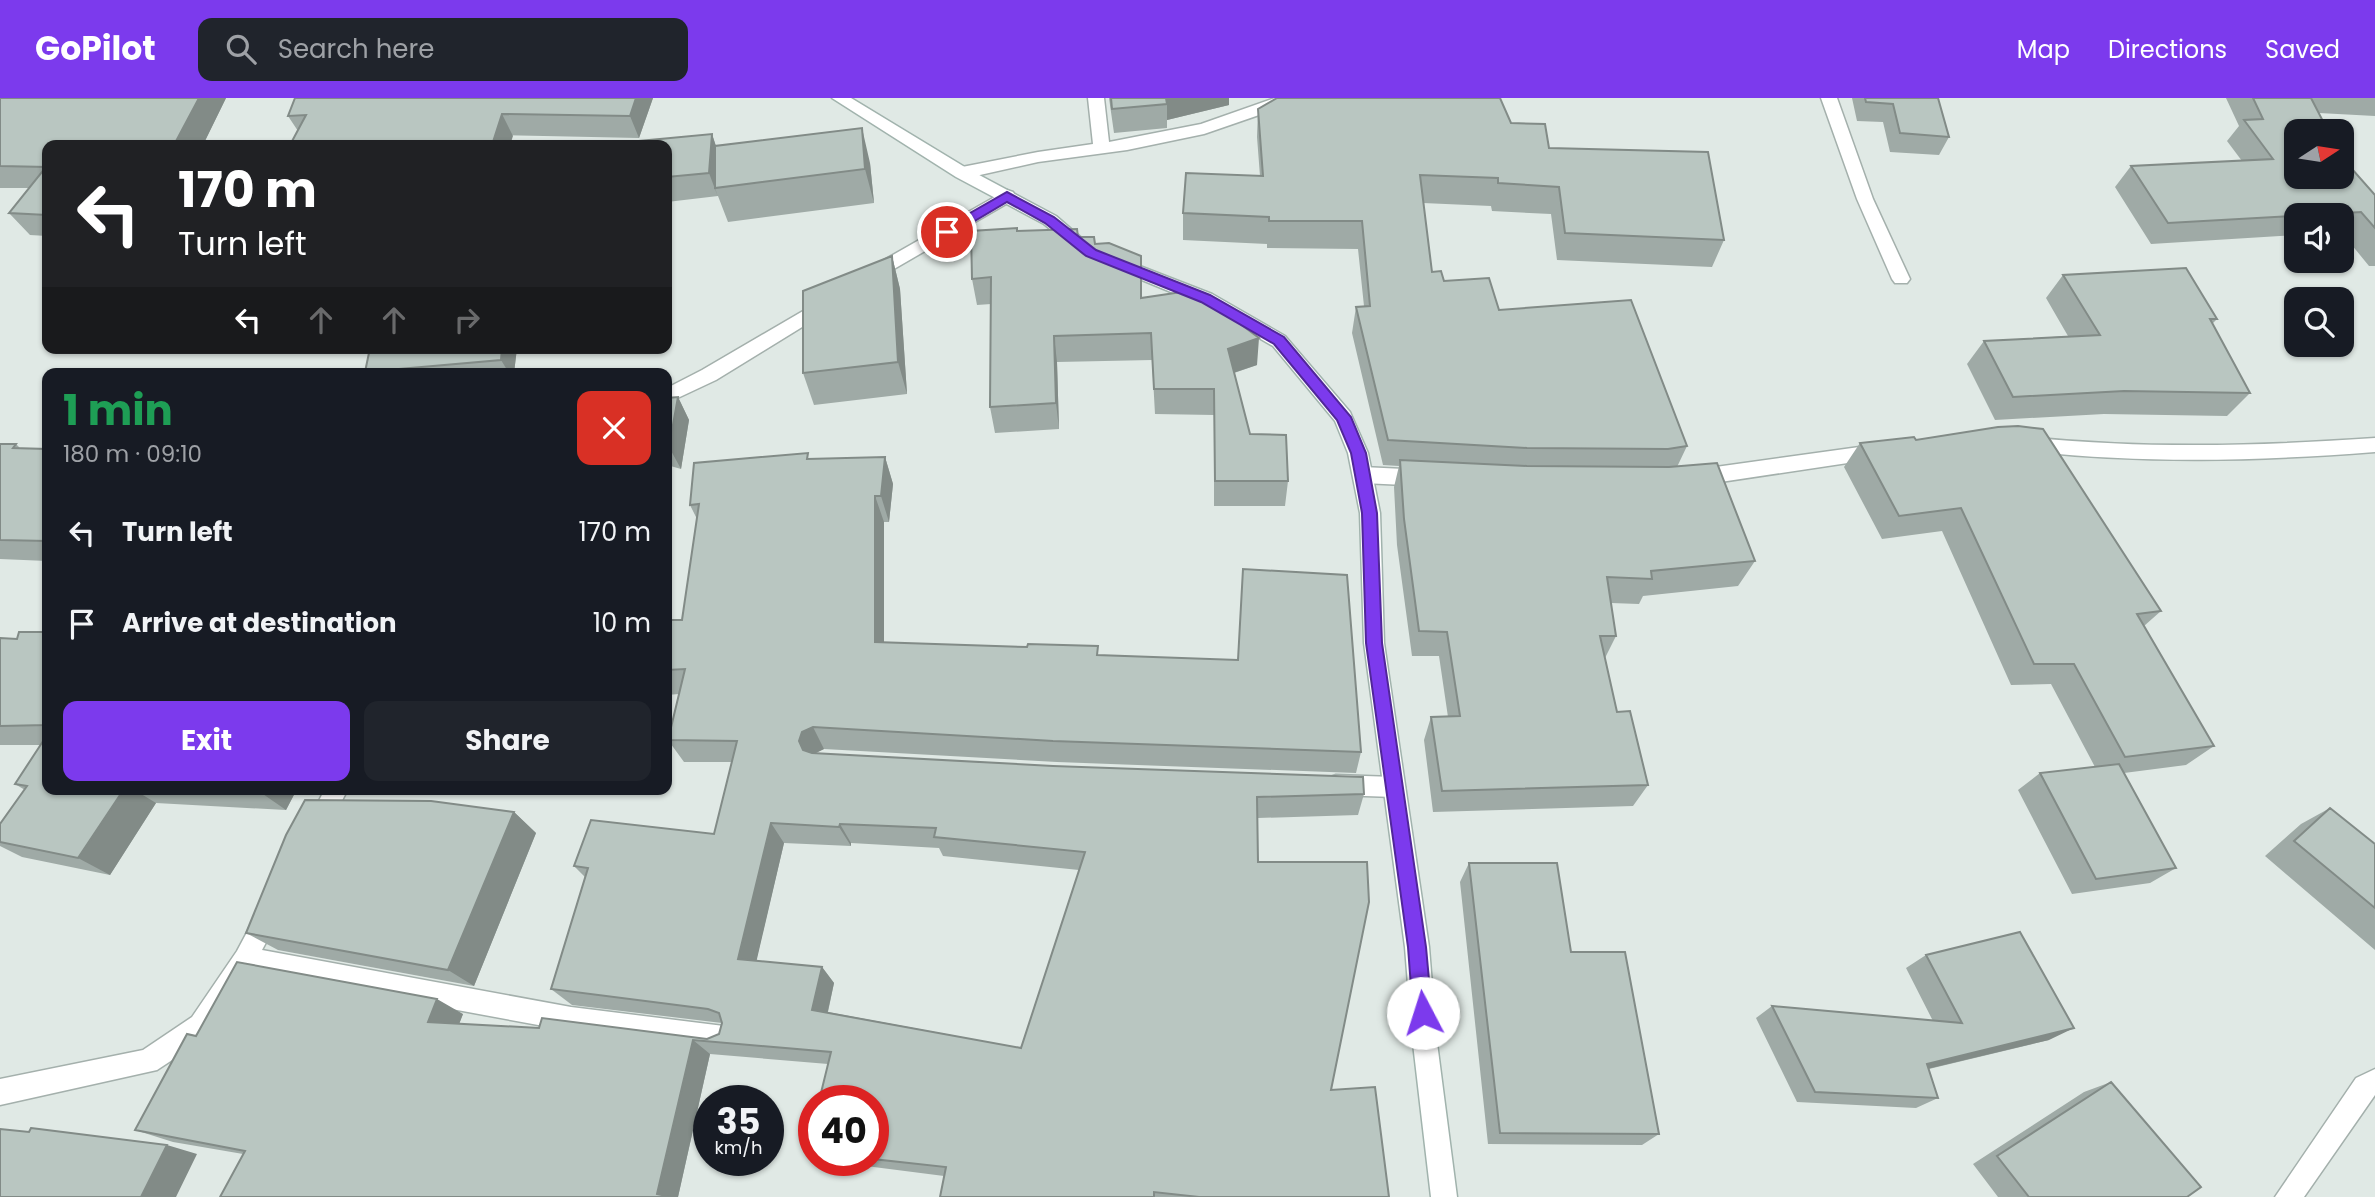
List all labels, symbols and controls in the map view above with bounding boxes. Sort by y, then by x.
search box [198,18,688,81]
text: GoPilot [35,25,156,72]
icon: search [222,30,260,68]
text: Search here [278,31,434,67]
text: Map [2017,33,2070,66]
text: Directions [2108,33,2227,66]
text: Saved [2265,33,2340,66]
north arrow [2284,119,2354,189]
map controls [2284,119,2354,357]
text: 170 m [178,156,317,224]
icon: left [63,168,154,259]
pin [917,202,977,262]
button: sound [2284,203,2354,273]
icon: arrive [928,213,966,251]
text: Turn left [178,221,307,266]
button: search [2284,287,2354,357]
icon: left [229,301,267,339]
icon: ahead [302,301,340,339]
icon: ahead [375,301,413,339]
icon: right [448,301,486,339]
text: 1 min [63,381,173,440]
button: close [577,391,651,465]
text: 180 m · 09:10 [63,438,202,470]
icon: left [63,514,101,552]
text: Turn left [122,514,233,550]
text: 170 m [578,514,651,550]
icon: arrive [63,605,101,643]
text: Arrive at destination [122,605,397,641]
text: 10 m [593,605,651,641]
button: Exit [63,701,350,781]
button: Share [364,701,651,781]
position arrow [1386,976,1460,1050]
speed limit sign: 40 [798,1085,889,1176]
text: 35 [717,1097,760,1146]
text: km/h [715,1135,762,1160]

